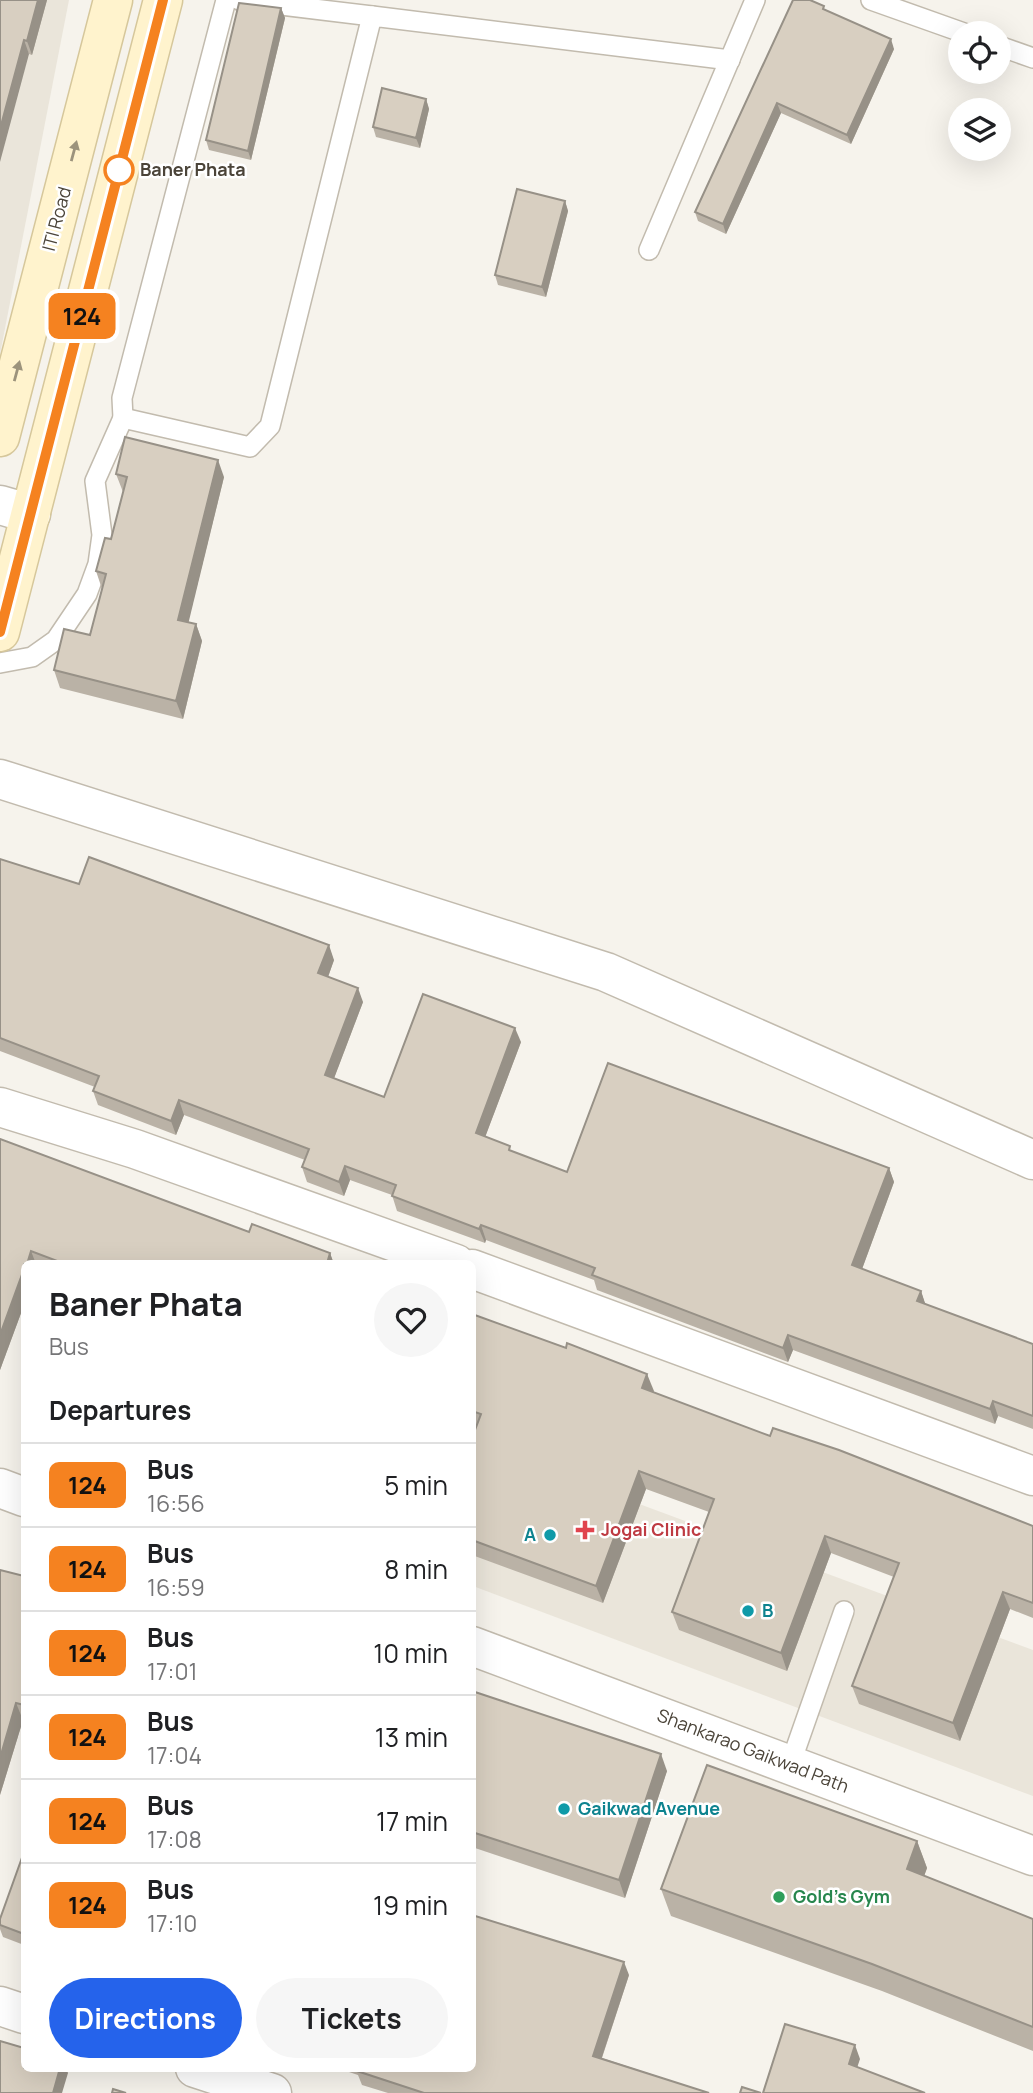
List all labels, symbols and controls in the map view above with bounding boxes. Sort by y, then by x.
map controls [948,21,1011,161]
button: locate [948,21,1011,84]
button: layers [948,98,1011,161]
one-way arrow [69,140,80,162]
marker: Baner Phata [104,155,134,185]
place label: Baner Phata [140,157,246,181]
street label: ITI Road [36,184,76,253]
line badge: 124 [42,293,122,339]
text: 124 [63,299,101,332]
one-way arrow [12,360,23,382]
text: Baner Phata [49,1281,243,1326]
button: heart [374,1283,448,1357]
text: Bus [49,1330,89,1362]
text: Departures [49,1392,191,1428]
text: Bus [147,1451,194,1487]
text: 5 min [384,1467,448,1503]
text: 124 [68,1468,107,1501]
text: 16:56 [147,1487,205,1519]
place label: Jogai Clinic [601,1517,701,1541]
marker: Jogai Clinic [575,1520,595,1540]
place label: A [524,1522,536,1546]
marker: A [542,1527,558,1543]
text: Bus [147,1535,194,1571]
text: 8 min [384,1551,448,1587]
text: 124 [68,1552,107,1585]
text: 16:59 [147,1571,205,1603]
place label: B [762,1598,773,1622]
marker: B [740,1603,756,1619]
text: Bus [147,1619,194,1655]
text: 10 min [373,1635,448,1671]
text: 124 [68,1636,107,1669]
text: 17:01 [147,1655,197,1687]
street label: Shankarao Gaikwad Path [654,1702,853,1798]
text: Bus [147,1703,194,1739]
text: 13 min [375,1719,448,1755]
text: 124 [68,1720,107,1753]
text: 17:04 [147,1739,202,1771]
text: Bus [147,1787,194,1823]
place label: Gaikwad Avenue [578,1796,720,1820]
marker: Gaikwad Avenue [556,1801,572,1817]
text: 17 min [376,1803,448,1839]
text: 124 [68,1804,107,1837]
text: 17:08 [147,1823,202,1855]
text: Bus [147,1871,194,1907]
place label: Gold's Gym [793,1884,890,1908]
text: 19 min [373,1887,448,1923]
text: 124 [68,1888,107,1921]
marker: Gold's Gym [771,1889,787,1905]
text: 17:10 [147,1907,197,1939]
button: Directions [49,1978,242,2058]
button: Tickets [256,1978,448,2058]

